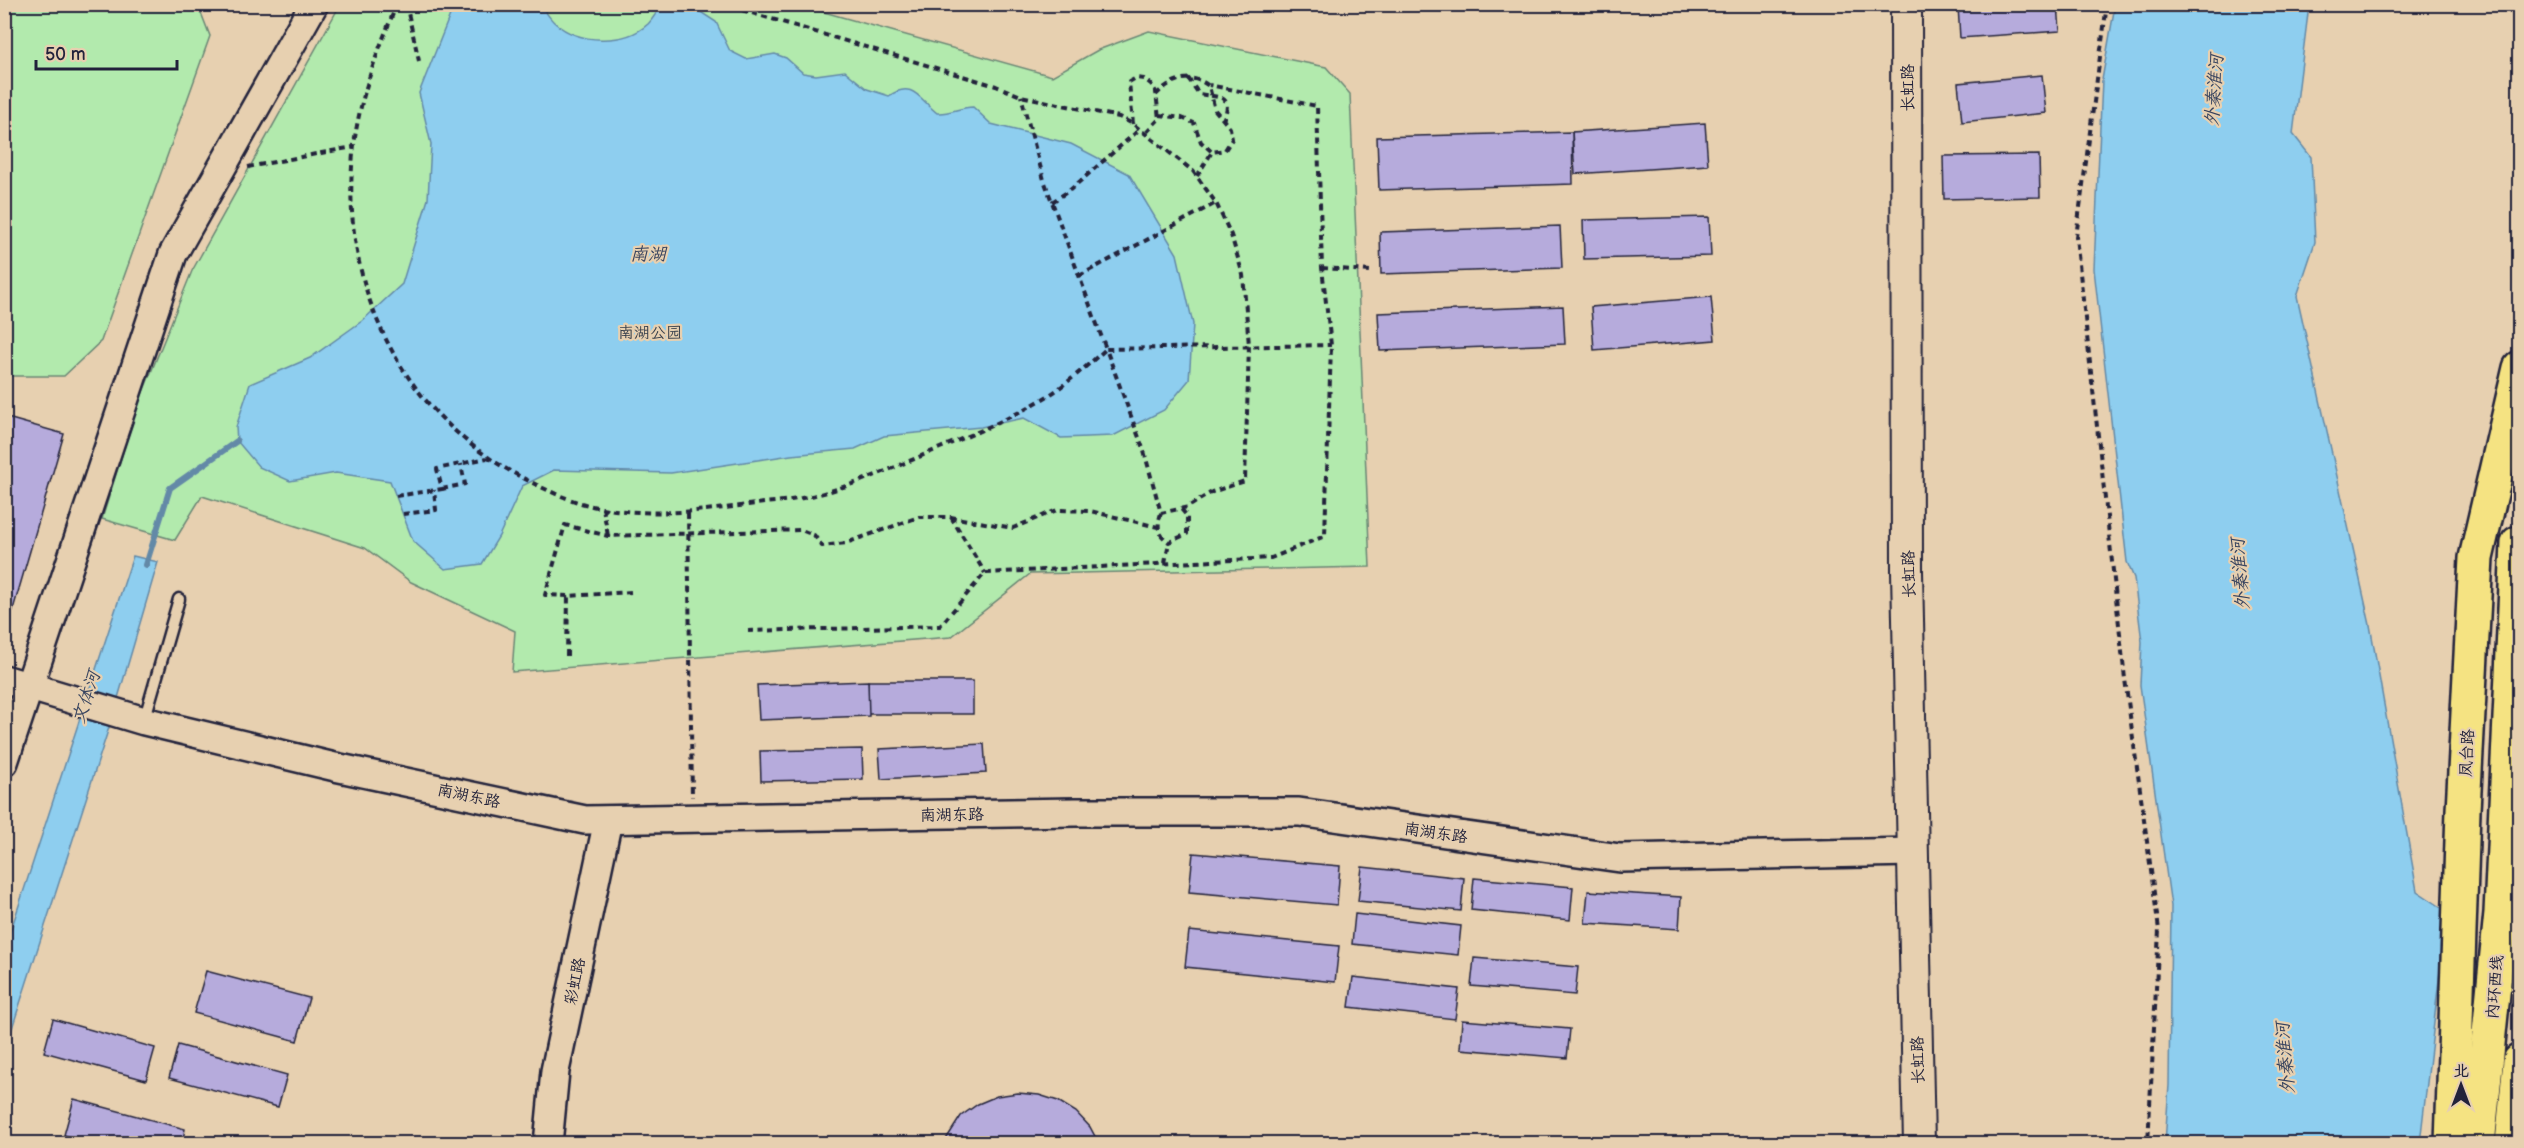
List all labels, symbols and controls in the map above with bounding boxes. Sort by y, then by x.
scale bar [36,33,177,71]
text: 50 m [45,44,86,65]
water label: 外秦淮河 [2202,50,2228,127]
street label: 长虹路 [1899,64,1918,112]
water label: 南湖 [630,244,668,265]
park label: 南湖公园 [618,324,682,343]
water label: 外秦淮河 [2227,534,2254,611]
street label: 长虹路 [1900,550,1919,598]
water label: 文体河 [68,665,106,726]
street label: 凤台路 [2457,729,2478,778]
street label: 南湖东路 [435,781,502,812]
street label: 南湖东路 [920,805,984,826]
street label: 南湖东路 [1403,820,1469,847]
street label: 内环西线 [2483,954,2508,1020]
street label: 彩虹路 [561,956,590,1007]
water label: 外秦淮河 [2272,1018,2299,1095]
street label: 长虹路 [1909,1036,1928,1084]
north arrow [2431,1055,2491,1115]
text: 北 [2453,1062,2469,1081]

